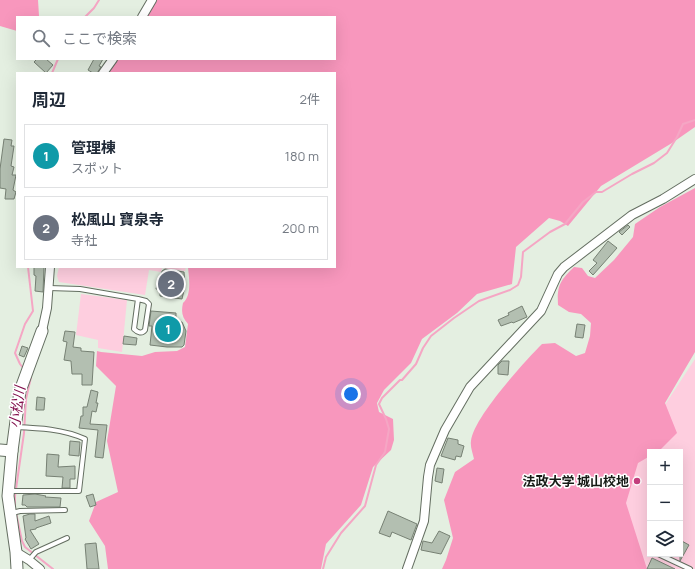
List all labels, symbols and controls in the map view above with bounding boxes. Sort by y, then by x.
search box [16,16,336,60]
icon: search [30,27,52,49]
text: ここで検索 [62,28,137,49]
text: 周辺 [32,88,66,111]
text: 2件 [300,90,320,108]
text: 管理棟 [71,137,116,158]
text: 1 [43,147,49,165]
text: 180 m [285,147,319,165]
text: スポット [71,159,123,177]
text: 松風山 寶泉寺 [71,209,164,230]
text: 2 [42,219,50,237]
text: 200 m [282,219,319,237]
text: 寺社 [71,231,97,249]
pin: 2 [158,269,184,299]
pin: 1 [155,314,181,344]
water label: 小松川 [4,383,29,429]
your location [341,384,361,404]
map controls [647,449,683,557]
button: + [647,449,683,485]
place label: 法政大学 城山校地 [522,472,629,490]
marker: 法政大学 城山校地 [632,476,642,486]
button: − [647,485,683,521]
button: layers [647,521,683,557]

